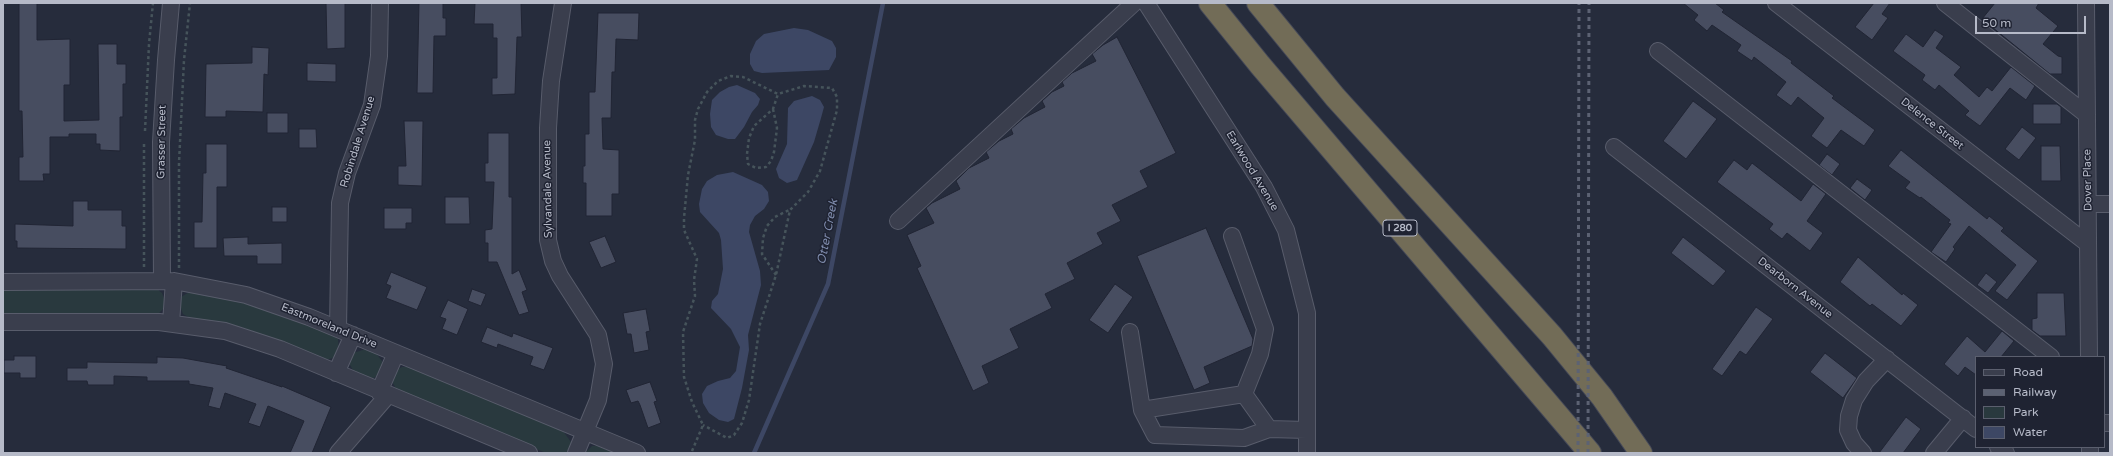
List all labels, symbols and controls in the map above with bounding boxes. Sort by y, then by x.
scale bar [1977,8,2088,34]
text: 50 m [1982,16,2011,30]
street label: Robindale Avenue [338,95,378,189]
street label: Delence Street [1898,95,1966,153]
street label: Grasser Street [155,105,169,179]
street label: Earlwood Avenue [1223,128,1281,214]
street label: Sylvandale Avenue [541,140,555,238]
street label: Dover Place [2081,149,2095,211]
water label: Otter Creek [815,198,841,266]
road number: I 280 [1383,220,1417,236]
street label: Dearborn Avenue [1755,255,1835,321]
street label: Eastmoreland Drive [279,301,379,351]
legend [1975,356,2105,448]
text: Road [2013,365,2043,379]
text: Railway [2013,385,2057,399]
text: Park [2013,405,2039,419]
text: Water [2013,425,2047,439]

